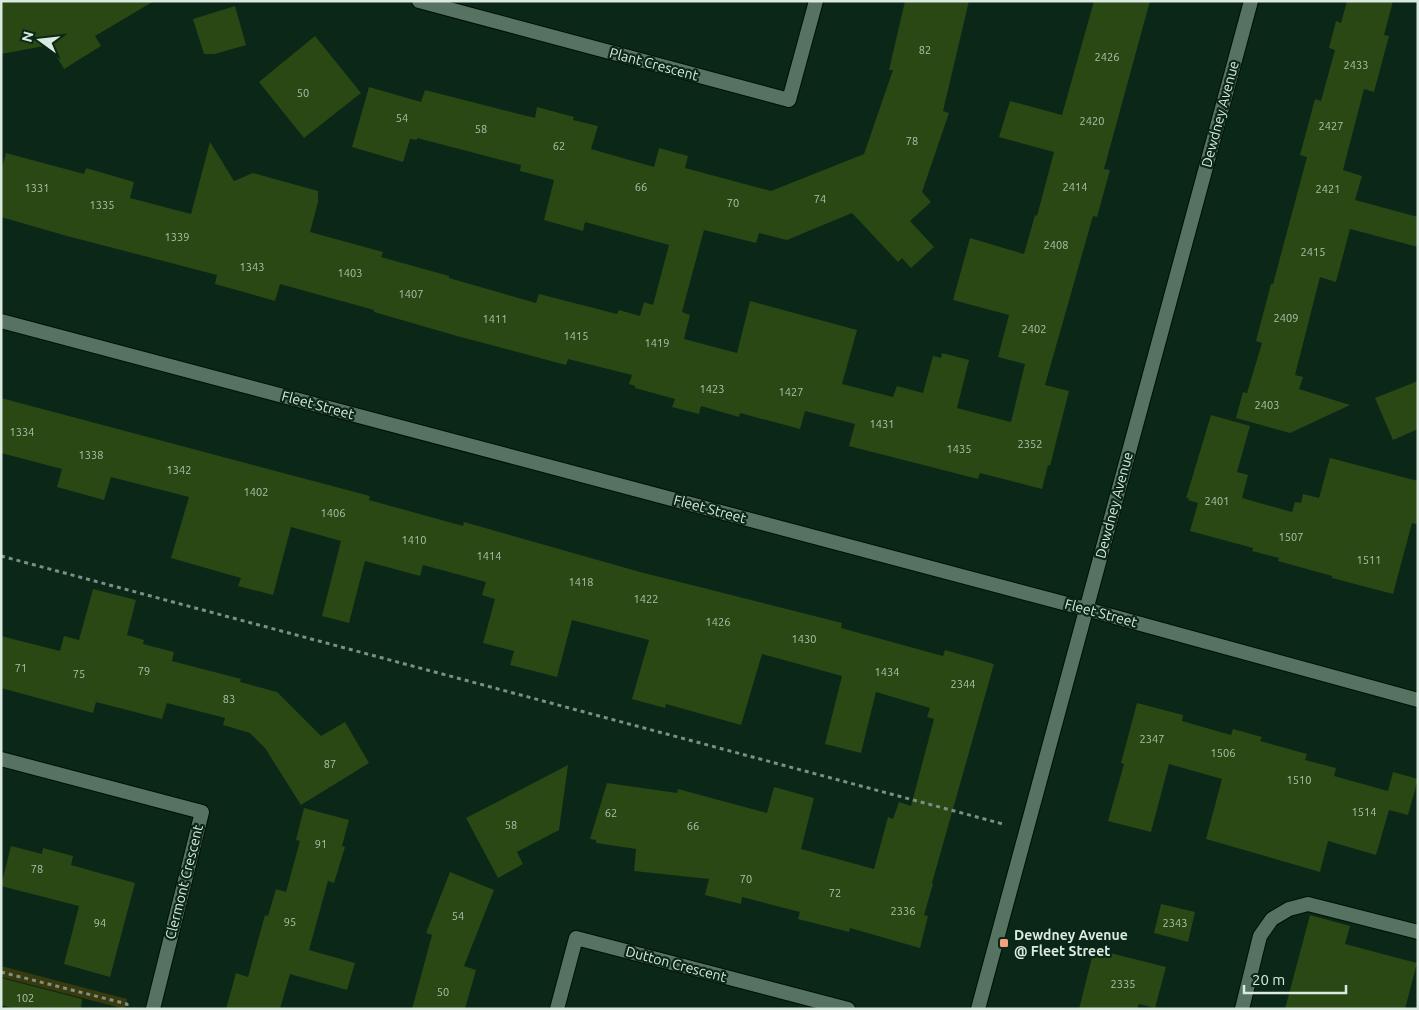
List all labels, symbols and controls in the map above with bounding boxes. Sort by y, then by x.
north arrow [15,15,65,65]
text: N [18,30,37,44]
street label: Plant Crescent [608,44,701,84]
house number: 82 [919,44,931,56]
house number: 2426 [1095,51,1119,63]
street label: Dewdney Avenue [1198,59,1242,169]
house number: 2433 [1344,59,1368,71]
house number: 50 [297,87,309,99]
house number: 54 [396,112,408,124]
house number: 2420 [1080,115,1104,127]
house number: 2427 [1319,120,1343,132]
house number: 58 [475,123,487,135]
house number: 78 [906,135,918,147]
house number: 62 [553,140,565,152]
house number: 66 [635,181,647,193]
house number: 2414 [1063,181,1087,193]
house number: 1331 [25,182,49,194]
house number: 2421 [1316,183,1340,195]
house number: 74 [814,193,826,205]
house number: 70 [727,197,739,209]
house number: 1335 [90,199,114,211]
house number: 1339 [165,231,189,243]
house number: 2408 [1044,239,1068,251]
house number: 2415 [1301,246,1325,258]
house number: 1343 [240,261,264,273]
house number: 1403 [338,267,362,279]
house number: 1407 [399,288,423,300]
house number: 2409 [1274,312,1298,324]
house number: 1411 [483,313,507,325]
house number: 2402 [1022,323,1046,335]
house number: 1415 [564,330,588,342]
house number: 1419 [645,337,669,349]
house number: 1423 [700,383,724,395]
house number: 1427 [779,386,803,398]
street label: Fleet Street [280,388,356,422]
house number: 2403 [1255,399,1279,411]
house number: 1431 [870,418,894,430]
house number: 1334 [10,426,34,438]
house number: 2352 [1018,438,1042,450]
house number: 1435 [947,443,971,455]
house number: 1338 [79,449,103,461]
street label: Dewdney Avenue [1092,450,1136,560]
house number: 1342 [167,464,191,476]
house number: 1402 [244,486,268,498]
street label: Fleet Street [672,492,748,526]
house number: 2401 [1205,495,1229,507]
house number: 1406 [321,507,345,519]
house number: 1507 [1279,531,1303,543]
house number: 1410 [402,534,426,546]
house number: 1414 [477,550,501,562]
house number: 1511 [1357,554,1381,566]
house number: 1418 [569,576,593,588]
house number: 1422 [634,593,658,605]
street label: Fleet Street [1063,596,1139,630]
house number: 1426 [706,616,730,628]
house number: 1430 [792,633,816,645]
house number: 71 [15,662,27,674]
house number: 79 [138,665,150,677]
house number: 1434 [875,666,899,678]
house number: 75 [73,668,85,680]
house number: 2344 [951,678,975,690]
house number: 83 [223,693,235,705]
house number: 2347 [1140,733,1164,745]
house number: 1506 [1211,747,1235,759]
house number: 87 [324,758,336,770]
house number: 1510 [1287,774,1311,786]
house number: 1514 [1352,806,1376,818]
house number: 62 [605,807,617,819]
house number: 58 [505,819,517,831]
house number: 66 [687,820,699,832]
street label: Clermont Crescent [162,823,206,941]
house number: 91 [315,838,327,850]
house number: 78 [31,863,43,875]
house number: 70 [740,873,752,885]
house number: 72 [829,887,841,899]
house number: 2336 [891,905,915,917]
house number: 54 [452,910,464,922]
house number: 95 [284,916,296,928]
house number: 94 [94,917,106,929]
house number: 2343 [1163,917,1187,929]
place label: Dewdney Avenue @ Fleet Street [1014,927,1128,959]
marker: Dewdney Avenue @ Fleet Street [998,937,1010,949]
street label: Dutton Crescent [624,943,729,985]
scale bar [1244,962,1346,994]
text: 20 m [1252,971,1285,988]
house number: 2335 [1111,978,1135,990]
house number: 50 [437,986,449,998]
house number: 102 [16,992,34,1004]

